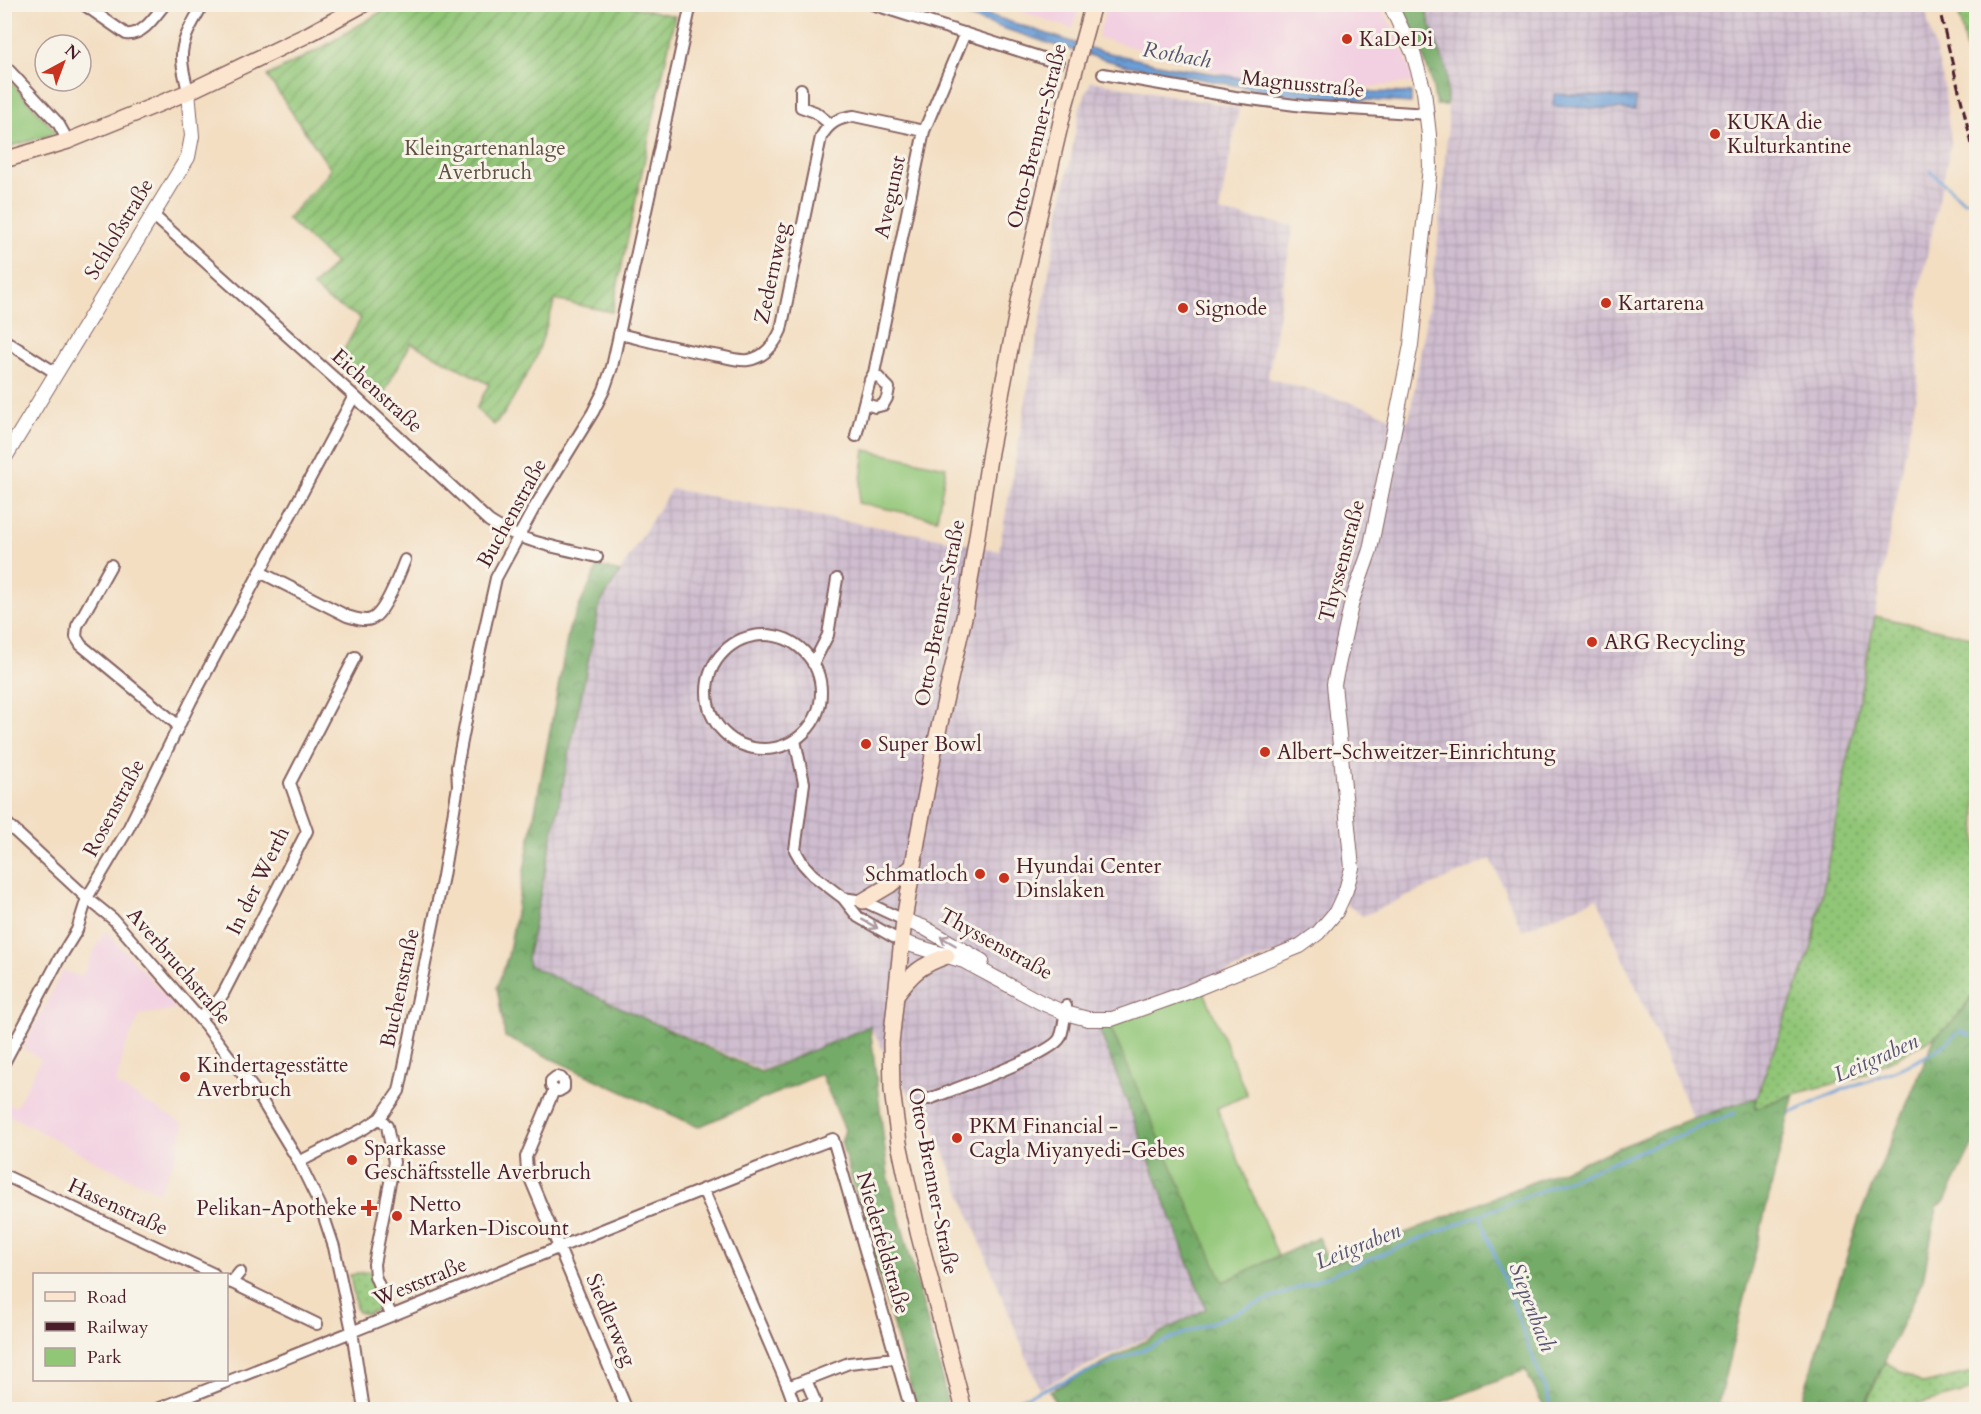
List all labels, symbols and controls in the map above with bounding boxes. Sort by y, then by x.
place label: KaDeDi [1359,25,1433,54]
marker: KaDeDi [1340,32,1354,46]
north arrow [33,33,93,93]
water label: Rotbach [1140,34,1214,76]
text: N [60,40,85,65]
street label: Otto-Brenner-Straße [1000,40,1074,232]
street label: Magnusstraße [1240,63,1366,105]
place label: KUKA die Kulturkantine [1727,108,1852,161]
marker: KUKA die Kulturkantine [1708,127,1722,141]
park label: Kleingartenanlage Averbruch [404,134,566,187]
street label: Avegunst [867,153,913,241]
street label: Schloßstraße [77,173,161,285]
street label: Zedernweg [747,219,797,326]
place label: Kartarena [1618,289,1704,318]
place label: Signode [1195,294,1267,323]
marker: Kartarena [1599,296,1613,310]
marker: Signode [1176,301,1190,315]
street label: Eichenstraße [325,342,429,440]
street label: Buchenstraße [470,453,554,573]
street label: Thyssenstraße [1312,496,1372,626]
street label: Otto-Brenner-Straße [908,517,972,709]
place label: ARG Recycling [1604,628,1745,657]
marker: ARG Recycling [1585,635,1599,649]
place label: Super Bowl [878,730,982,759]
marker: Super Bowl [859,737,873,751]
place label: Albert-Schweitzer-Einrichtung [1277,738,1556,767]
marker: Albert-Schweitzer-Einrichtung [1258,745,1272,759]
street label: Rosenstraße [76,754,152,862]
street label: In der Werth [219,822,297,940]
place label: Hyundai Center Dinslaken [1016,852,1162,905]
place label: Schmatloch [865,860,968,889]
marker: Schmatloch [973,867,987,881]
marker: Hyundai Center Dinslaken [997,871,1011,885]
street label: Averbruchstraße [120,901,238,1031]
street label: Thyssenstraße [934,901,1058,987]
one-way arrow [861,918,878,930]
street label: Buchenstraße [373,926,427,1050]
one-way arrow [940,935,957,947]
water label: Leitgraben [1829,1026,1923,1090]
place label: Kindertagesstätte Averbruch [197,1051,349,1104]
marker: Kindertagesstätte Averbruch [178,1070,192,1084]
street label: Otto-Brenner-Straße [901,1085,965,1277]
place label: PKM Financial - Cagla Miyanyedi-Gebes [969,1112,1185,1165]
marker: PKM Financial - Cagla Miyanyedi-Gebes [950,1131,964,1145]
place label: Sparkasse Geschäftsstelle Averbruch [364,1134,591,1187]
marker: Sparkasse Geschäftsstelle Averbruch [345,1153,359,1167]
street label: Niederfeldstraße [849,1169,917,1317]
street label: Hasenstraße [63,1171,173,1243]
place label: Netto Marken-Discount [409,1190,569,1243]
place label: Pelikan-Apotheke [196,1194,357,1223]
marker: Pelikan-Apotheke [362,1201,376,1215]
marker: Netto Marken-Discount [390,1209,404,1223]
water label: Leitgraben [1311,1215,1405,1277]
street label: Weststraße [368,1250,471,1314]
water label: Siepenbach [1501,1258,1563,1356]
street label: Siedlerweg [579,1269,644,1371]
legend [33,1273,228,1381]
text: Road [87,1285,127,1310]
text: Railway [87,1315,149,1340]
text: Park [87,1345,122,1370]

